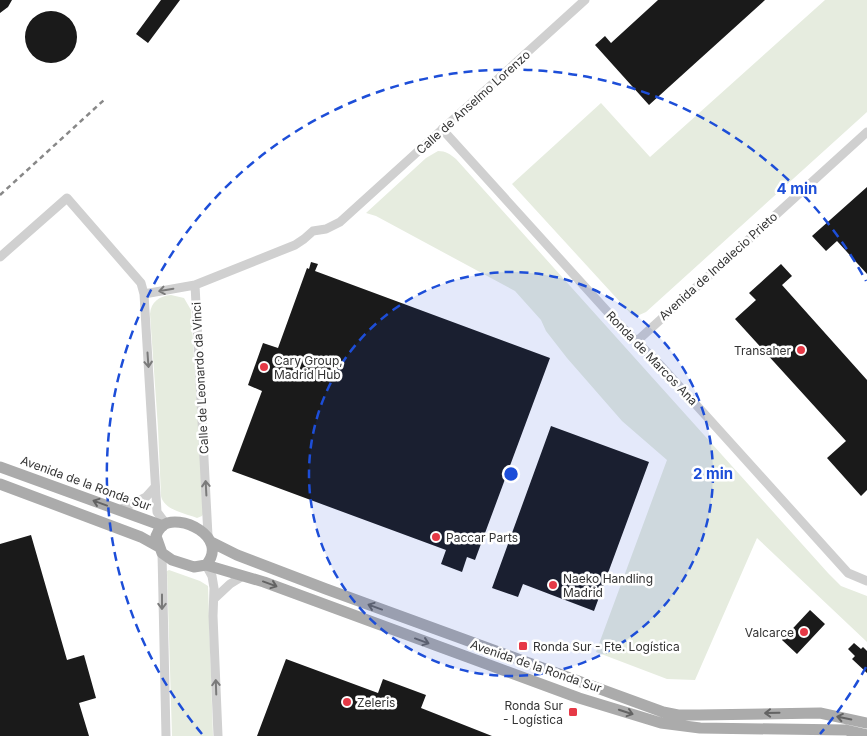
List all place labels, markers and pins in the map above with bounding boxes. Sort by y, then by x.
place label: Transaher [734,343,791,358]
marker: Transaher [795,344,807,356]
place label: Cary Group, Madrid Hub [274,353,343,382]
marker: Cary Group, Madrid Hub [258,361,270,373]
centre of rings [502,465,520,483]
place label: Paccar Parts [446,530,518,545]
marker: Paccar Parts [430,531,442,543]
place label: Naeko Handling Madrid [563,571,653,600]
marker: Naeko Handling Madrid [547,579,559,591]
place label: Valcarce [745,625,794,640]
marker: Valcarce [798,626,810,638]
place label: Ronda Sur - Fte. Logística [533,639,680,654]
marker: Ronda Sur - Fte. Logística [517,640,529,652]
place label: Zeleris [357,695,395,710]
marker: Zeleris [341,696,353,708]
place label: Ronda Sur - Logística [503,698,563,727]
marker: Ronda Sur - Logística [567,706,579,718]

